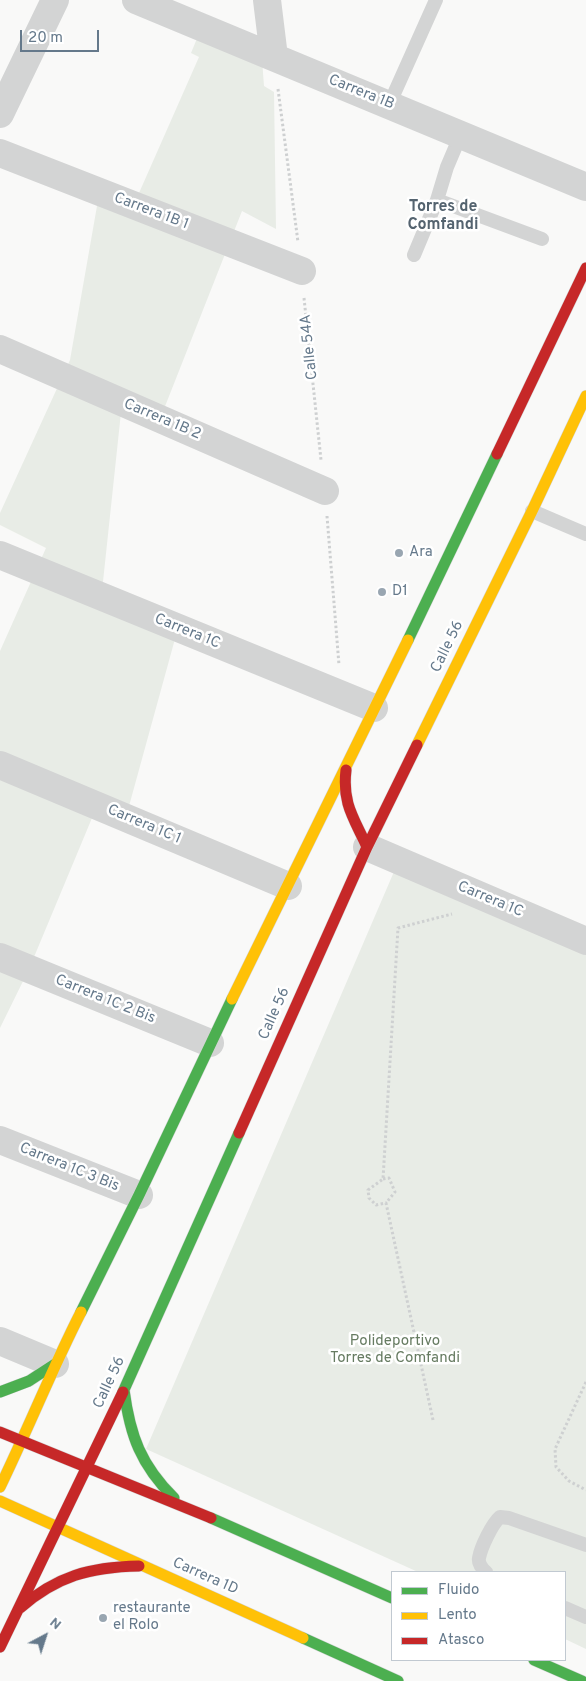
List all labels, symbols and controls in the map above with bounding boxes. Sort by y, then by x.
scale bar [22,20,101,52]
text: 20 m [28,29,63,48]
street label: Carrera 1B [325,72,397,114]
street label: Carrera 1B 1 [111,190,191,234]
district label: Torres de Comfandi [407,198,479,236]
street label: Calle 54A [298,313,322,381]
street label: Carrera 1B 2 [121,396,203,444]
place label: Ara [409,544,433,562]
marker: Ara [393,547,405,559]
place label: D1 [392,583,408,601]
marker: D1 [376,586,388,598]
street label: Carrera 1C [151,611,223,653]
street label: Calle 56 [428,618,468,676]
street label: Carrera 1C 1 [104,801,184,849]
street label: Carrera 1C [455,878,525,922]
street label: Carrera 1C 2 Bis [52,972,158,1028]
street label: Calle 56 [256,985,294,1043]
street label: Carrera 1C 3 Bis [16,1140,122,1196]
park label: Polideportivo Torres de Comfandi [330,1333,460,1368]
street label: Calle 56 [90,1354,130,1412]
street label: Carrera 1D [169,1555,241,1599]
legend [391,1571,566,1661]
text: Fluido [438,1581,479,1600]
place label: restaurante el Rolo [113,1600,191,1635]
text: Lento [438,1606,477,1625]
north arrow [20,1611,70,1661]
marker: restaurante el Rolo [97,1612,109,1624]
text: N [46,1614,64,1634]
text: Atasco [438,1631,484,1650]

